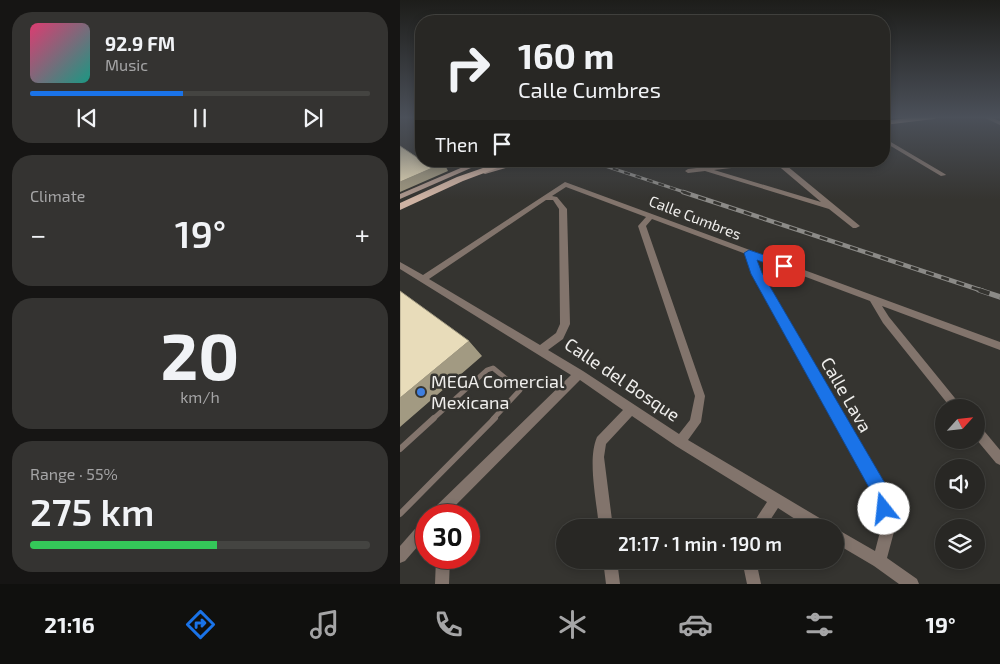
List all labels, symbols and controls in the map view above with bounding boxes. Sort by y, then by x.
text: 92.9 FM [105,32,175,55]
text: 160 m [518,34,614,76]
icon: right [435,35,500,100]
text: Music [105,55,148,74]
text: Calle Cumbres [518,76,661,102]
icon: previous [73,104,101,132]
icon: pause [186,104,214,132]
icon: next [299,104,327,132]
icon: arrive [488,130,516,158]
text: Then [435,133,478,156]
text: Climate [30,186,85,205]
street label: Calle Cumbres [647,191,744,243]
text: 19° [175,210,226,256]
text: − [30,217,46,251]
text: + [355,217,370,251]
pin [763,245,805,287]
icon: arrive [770,252,798,280]
text: 20 [161,315,239,393]
street label: Calle del Bosque [561,333,684,426]
street label: Calle Lava [817,353,877,436]
place label: MEGA Comercial Mexicana [431,370,565,413]
marker: MEGA Comercial Mexicana [415,386,427,398]
text: km/h [180,387,220,406]
north arrow [935,399,985,449]
map controls [935,399,985,569]
button: sound [935,459,985,509]
text: Range · 55% [30,464,118,483]
position arrow [857,482,909,534]
text: 275 km [30,488,154,534]
speed limit sign: 30 [415,504,480,569]
button: layers [935,519,985,569]
text: 21:17 · 1 min · 190 m [618,532,782,555]
icon: directions [183,607,218,642]
icon: music [307,607,342,642]
icon: phone [431,607,466,642]
icon: climate [555,607,590,642]
icon: car [678,607,713,642]
icon: filters [802,607,837,642]
text: 21:16 [44,611,95,637]
text: 19° [926,611,956,637]

